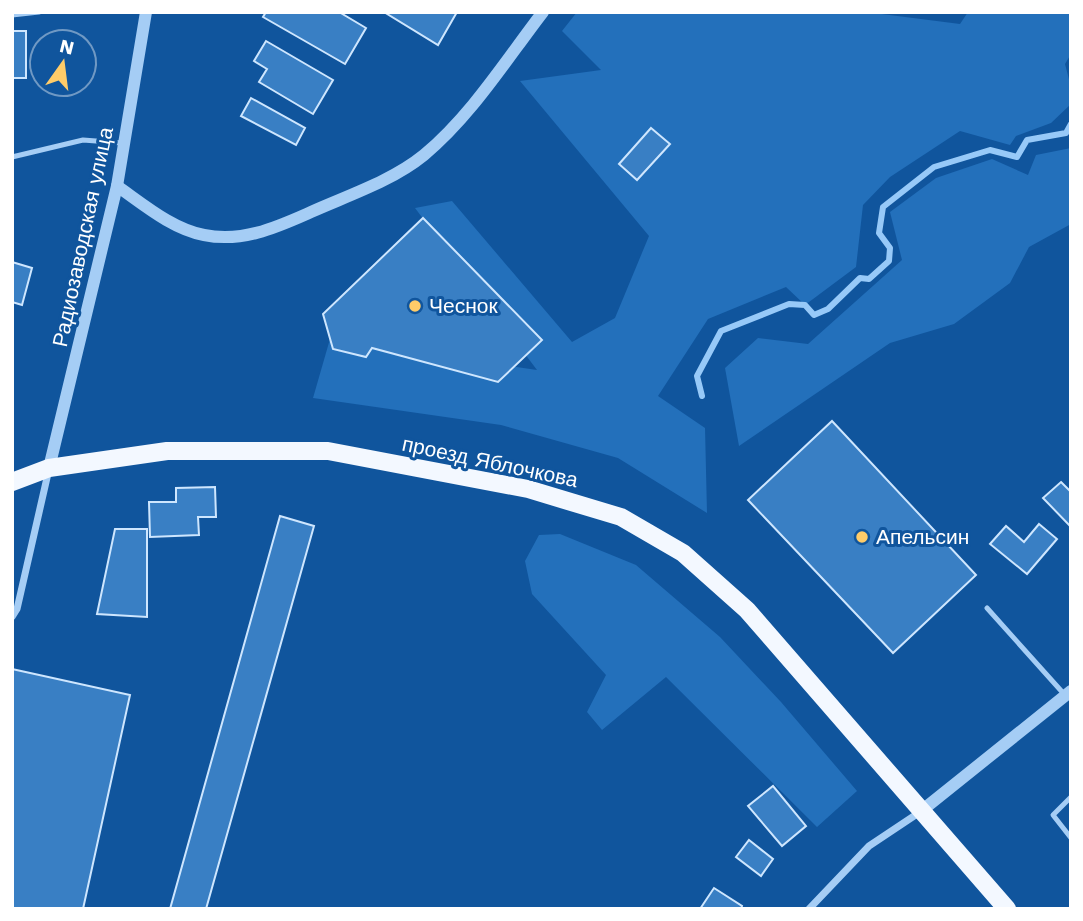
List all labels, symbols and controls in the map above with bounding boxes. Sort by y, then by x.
north arrow [28,28,98,98]
text: N [57,34,77,60]
street label: Радиозаводская улица [47,124,118,349]
place label: Чеснок [429,293,498,318]
marker: Чеснок [407,298,423,314]
street label: проезд Яблочкова [400,431,581,492]
place label: Апельсин [876,524,969,549]
marker: Апельсин [854,529,870,545]

